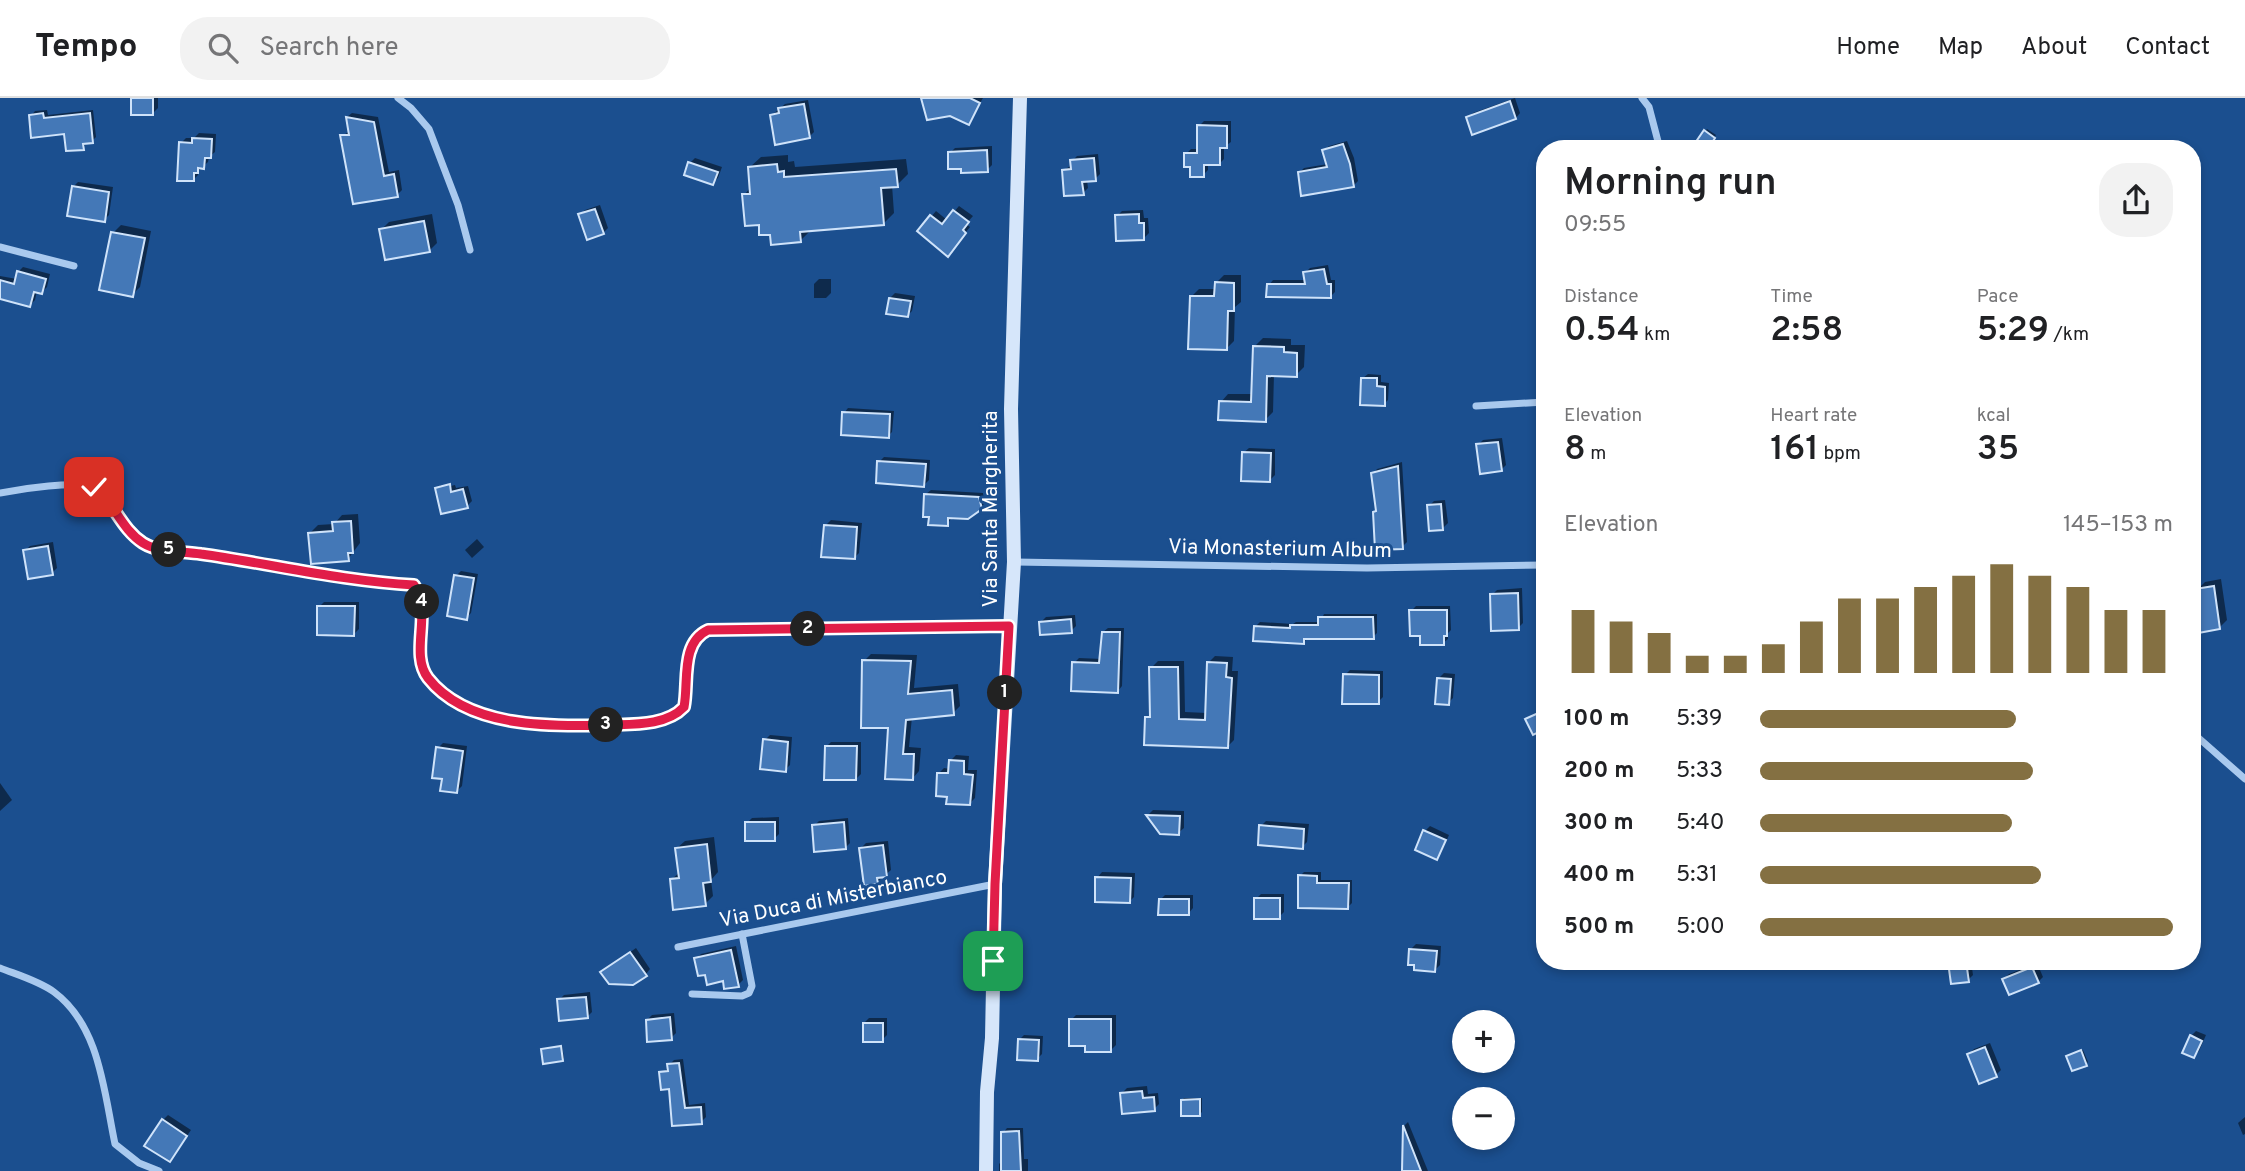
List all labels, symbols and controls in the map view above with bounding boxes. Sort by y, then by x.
search box [180,17,670,80]
text: Tempo [35,27,138,69]
icon: search [204,29,242,67]
text: Search here [260,32,398,65]
text: Home [1836,33,1900,63]
text: Map [1938,33,1983,63]
text: About [2021,33,2087,63]
text: Contact [2125,33,2210,63]
text: Morning run [1564,160,1777,209]
button: share [2099,163,2173,237]
text: 09:55 [1564,211,1626,240]
text: Distance [1564,285,1639,309]
text: Time [1770,285,1813,309]
text: Pace [1977,285,2018,309]
text: 0.54 [1564,309,1640,353]
text: 2:58 [1770,309,1843,353]
text: 5:29 [1977,309,2049,353]
text: km [1640,323,1670,347]
text: /km [2049,323,2089,347]
text: Elevation [1564,404,1642,428]
text: Heart rate [1770,404,1857,428]
text: kcal [1977,404,2010,428]
street label: Via Santa Margherita [978,411,1005,607]
text: 8 [1564,428,1586,472]
text: 161 [1770,428,1819,472]
text: 35 [1977,428,2019,472]
text: m [1586,442,1606,466]
text: bpm [1819,442,1861,466]
pin [64,457,124,517]
icon: check [75,468,113,506]
text: Elevation [1564,511,1659,540]
text: 145–153 m [2063,511,2173,540]
pin: 5 [152,532,186,568]
street label: Via Monasterium Album [1168,534,1392,565]
text: 5 [163,537,174,561]
pin: 4 [404,584,440,620]
text: 4 [415,589,428,613]
pin: 2 [790,612,826,646]
text: 2 [802,616,813,640]
pin: 1 [988,676,1023,710]
text: 1 [1001,680,1008,704]
text: 100 m [1564,705,1629,734]
text: 5:39 [1676,705,1723,734]
pin: 3 [588,708,624,742]
text: 3 [600,712,611,736]
text: 200 m [1564,757,1634,786]
text: 5:33 [1676,757,1723,786]
text: 300 m [1564,809,1634,838]
text: 5:40 [1676,809,1725,838]
text: 400 m [1564,861,1635,890]
text: 5:31 [1676,861,1718,890]
street label: Via Duca di Misterbianco [717,864,950,935]
text: 500 m [1564,913,1634,942]
text: 5:00 [1676,913,1725,942]
pin [963,931,1023,991]
icon: arrive [974,942,1012,980]
map controls [1452,1010,1515,1150]
button: + [1452,1010,1515,1073]
button: − [1452,1087,1515,1150]

